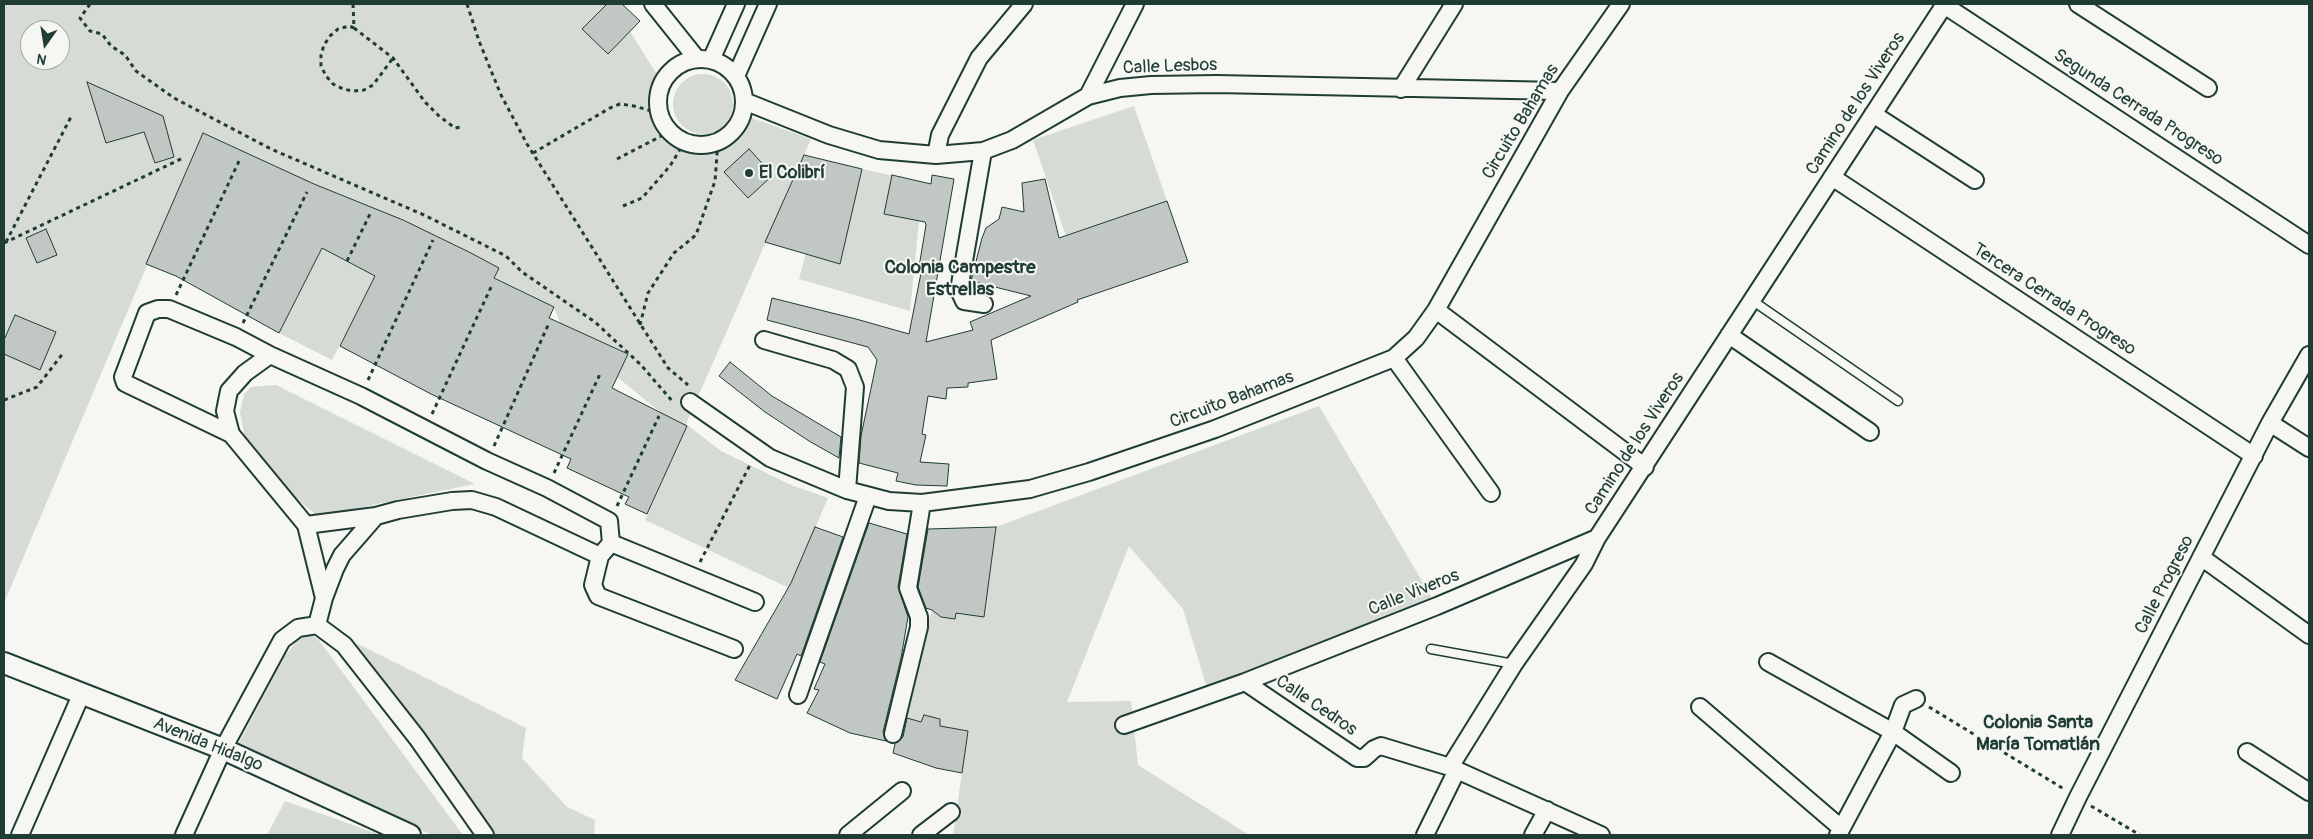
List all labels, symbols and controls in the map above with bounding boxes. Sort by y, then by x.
north arrow [20,20,70,70]
street label: Camino de los Viveros [1802,29,1910,179]
street label: Segunda Cerrada Progreso [2049,45,2227,171]
text: N [35,50,48,68]
street label: Calle Lesbos [1122,55,1218,79]
street label: Circuito Bahamas [1478,60,1564,184]
place label: El Colibrí [759,162,825,184]
marker: El Colibrí [743,167,755,179]
street label: Tercera Cerrada Progreso [1968,239,2140,361]
district label: Colonia Campestre Estrellas [884,257,1036,301]
street label: Circuito Bahamas [1167,366,1297,434]
street label: Camino de los Viveros [1581,369,1689,519]
street label: Calle Progreso [2131,532,2199,638]
street label: Calle Viveros [1365,565,1463,621]
street label: Calle Cedros [1271,671,1361,741]
district label: Colonia Santa María Tomatlán [1976,712,2100,756]
street label: Avenida Hidalgo [150,713,266,777]

